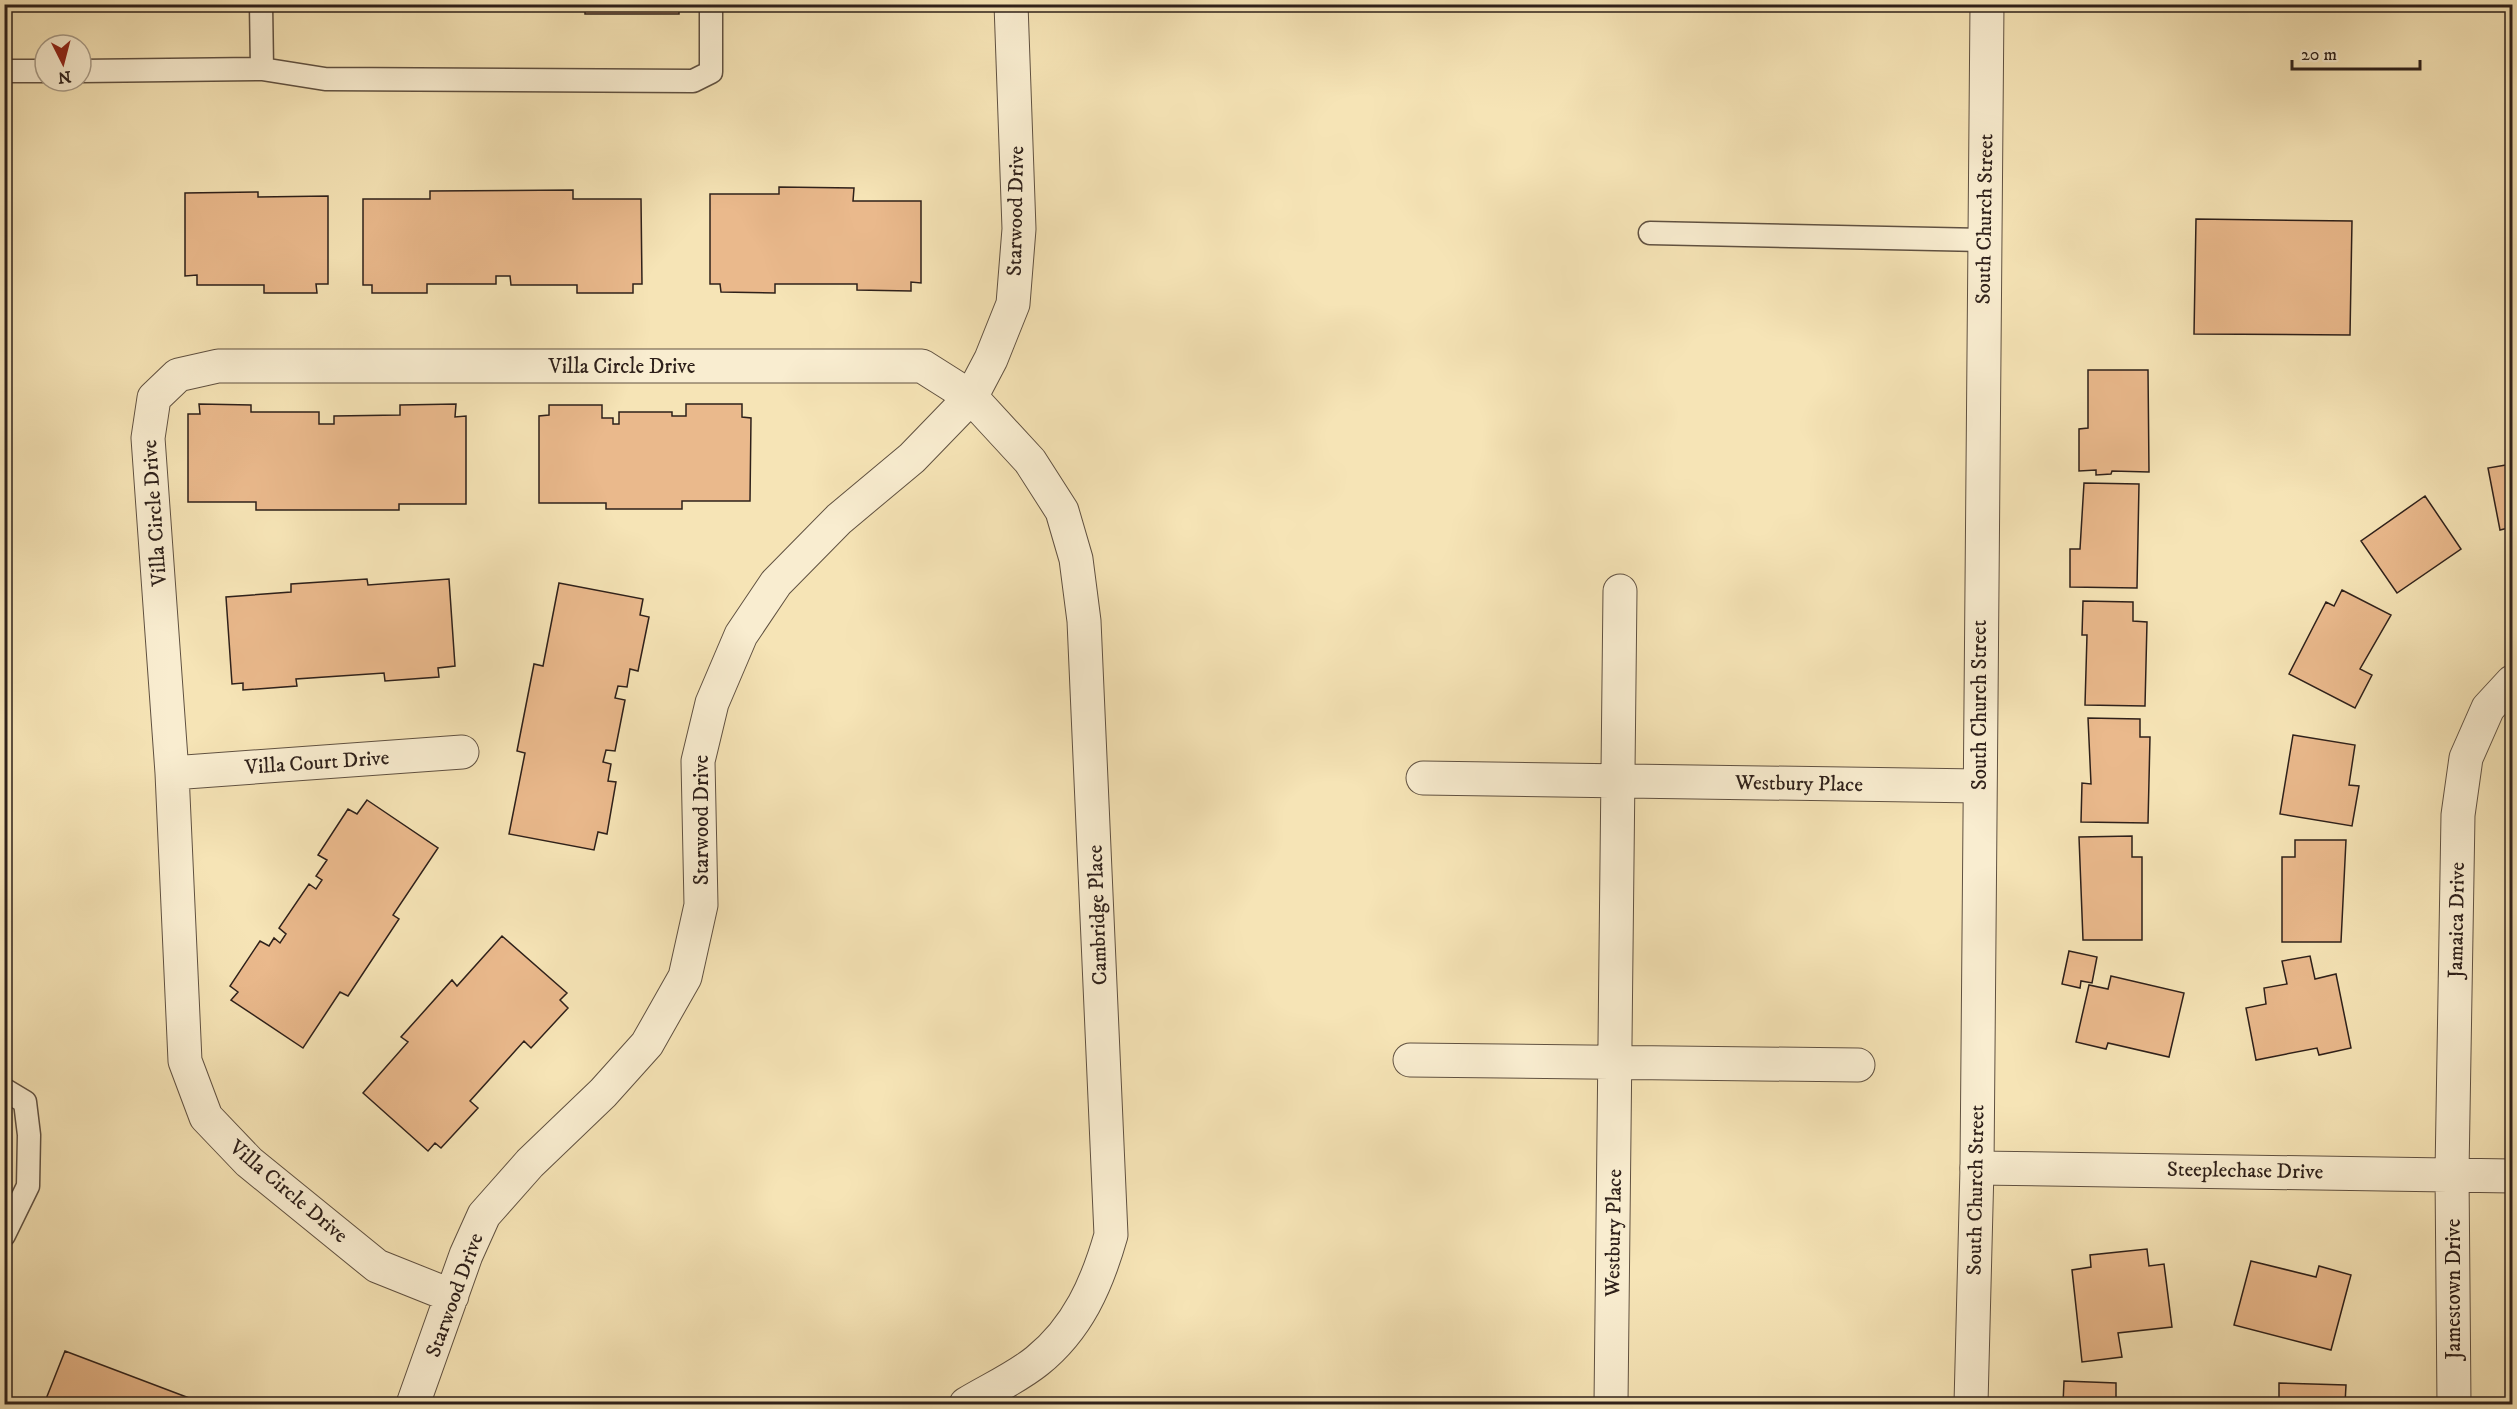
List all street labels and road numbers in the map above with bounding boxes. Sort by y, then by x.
street label: South Church Street [1971,133,1999,305]
street label: Starwood Drive [1002,145,1030,276]
street label: Villa Circle Drive [548,354,696,380]
street label: Villa Circle Drive [137,438,173,588]
street label: South Church Street [1967,619,1993,790]
street label: Villa Court Drive [243,745,390,781]
street label: Starwood Drive [689,755,715,885]
street label: Westbury Place [1734,770,1863,798]
street label: Cambridge Place [1083,844,1113,986]
street label: Jamaica Drive [2443,861,2471,980]
street label: South Church Street [1962,1104,1990,1276]
street label: Villa Circle Drive [223,1134,353,1249]
street label: Steeplechase Drive [2167,1157,2324,1185]
street label: Westbury Place [1600,1169,1628,1298]
street label: Jamestown Drive [2441,1218,2467,1361]
street label: Starwood Drive [420,1229,490,1361]

